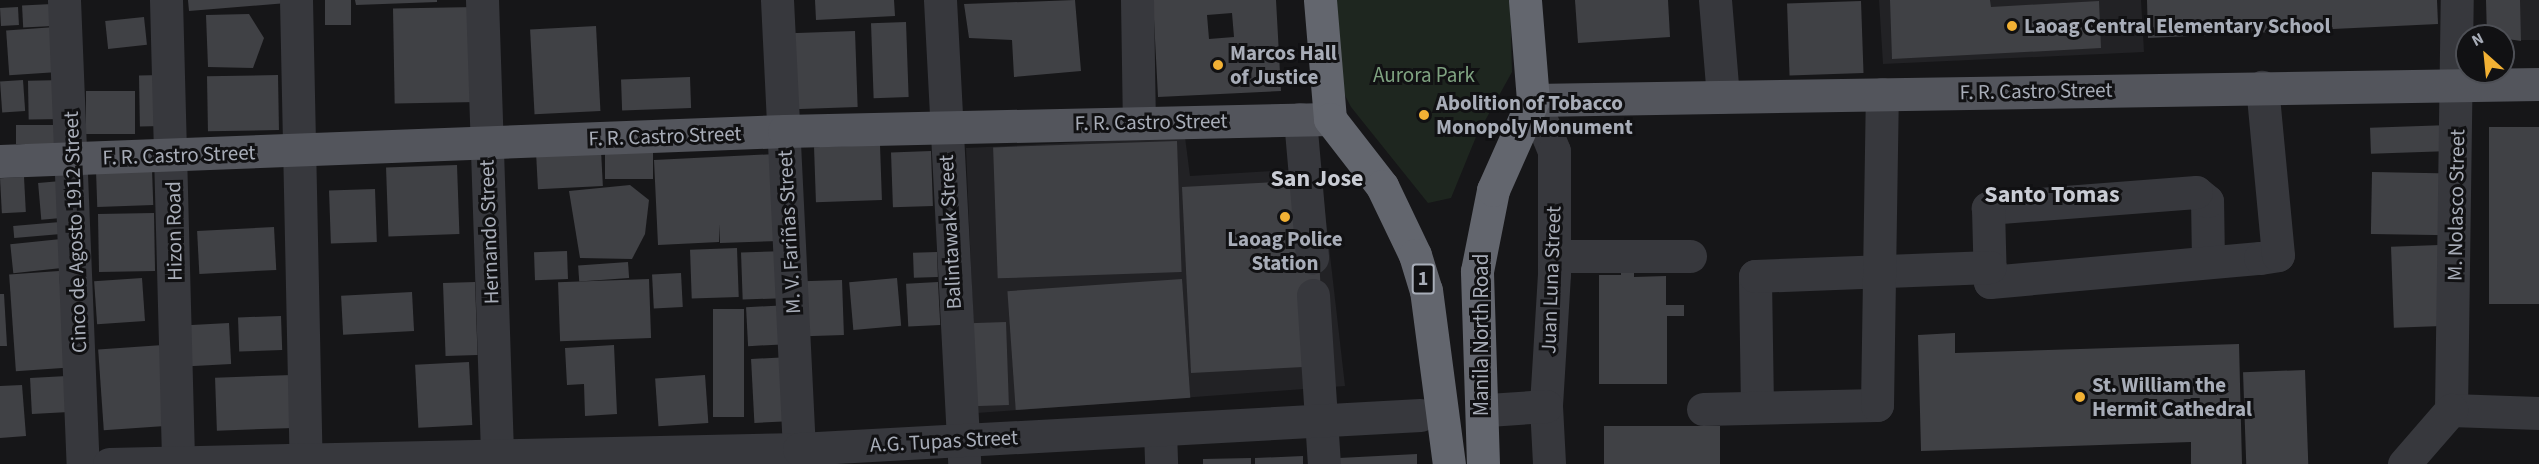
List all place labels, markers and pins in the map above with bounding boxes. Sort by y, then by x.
place label: Laoag Central Elementary School [2024,13,2330,39]
marker: Laoag Central Elementary School [2005,19,2019,33]
place label: Marcos Hall of Justice [1230,40,1337,90]
marker: Marcos Hall of Justice [1211,58,1225,72]
place label: Abolition of Tobacco Monopoly Monument [1436,90,1633,140]
marker: Abolition of Tobacco Monopoly Monument [1417,108,1431,122]
marker: Laoag Police Station [1278,210,1292,224]
place label: Laoag Police Station [1227,226,1343,276]
place label: St. William the Hermit Cathedral [2092,372,2252,422]
marker: St. William the Hermit Cathedral [2073,390,2087,404]

